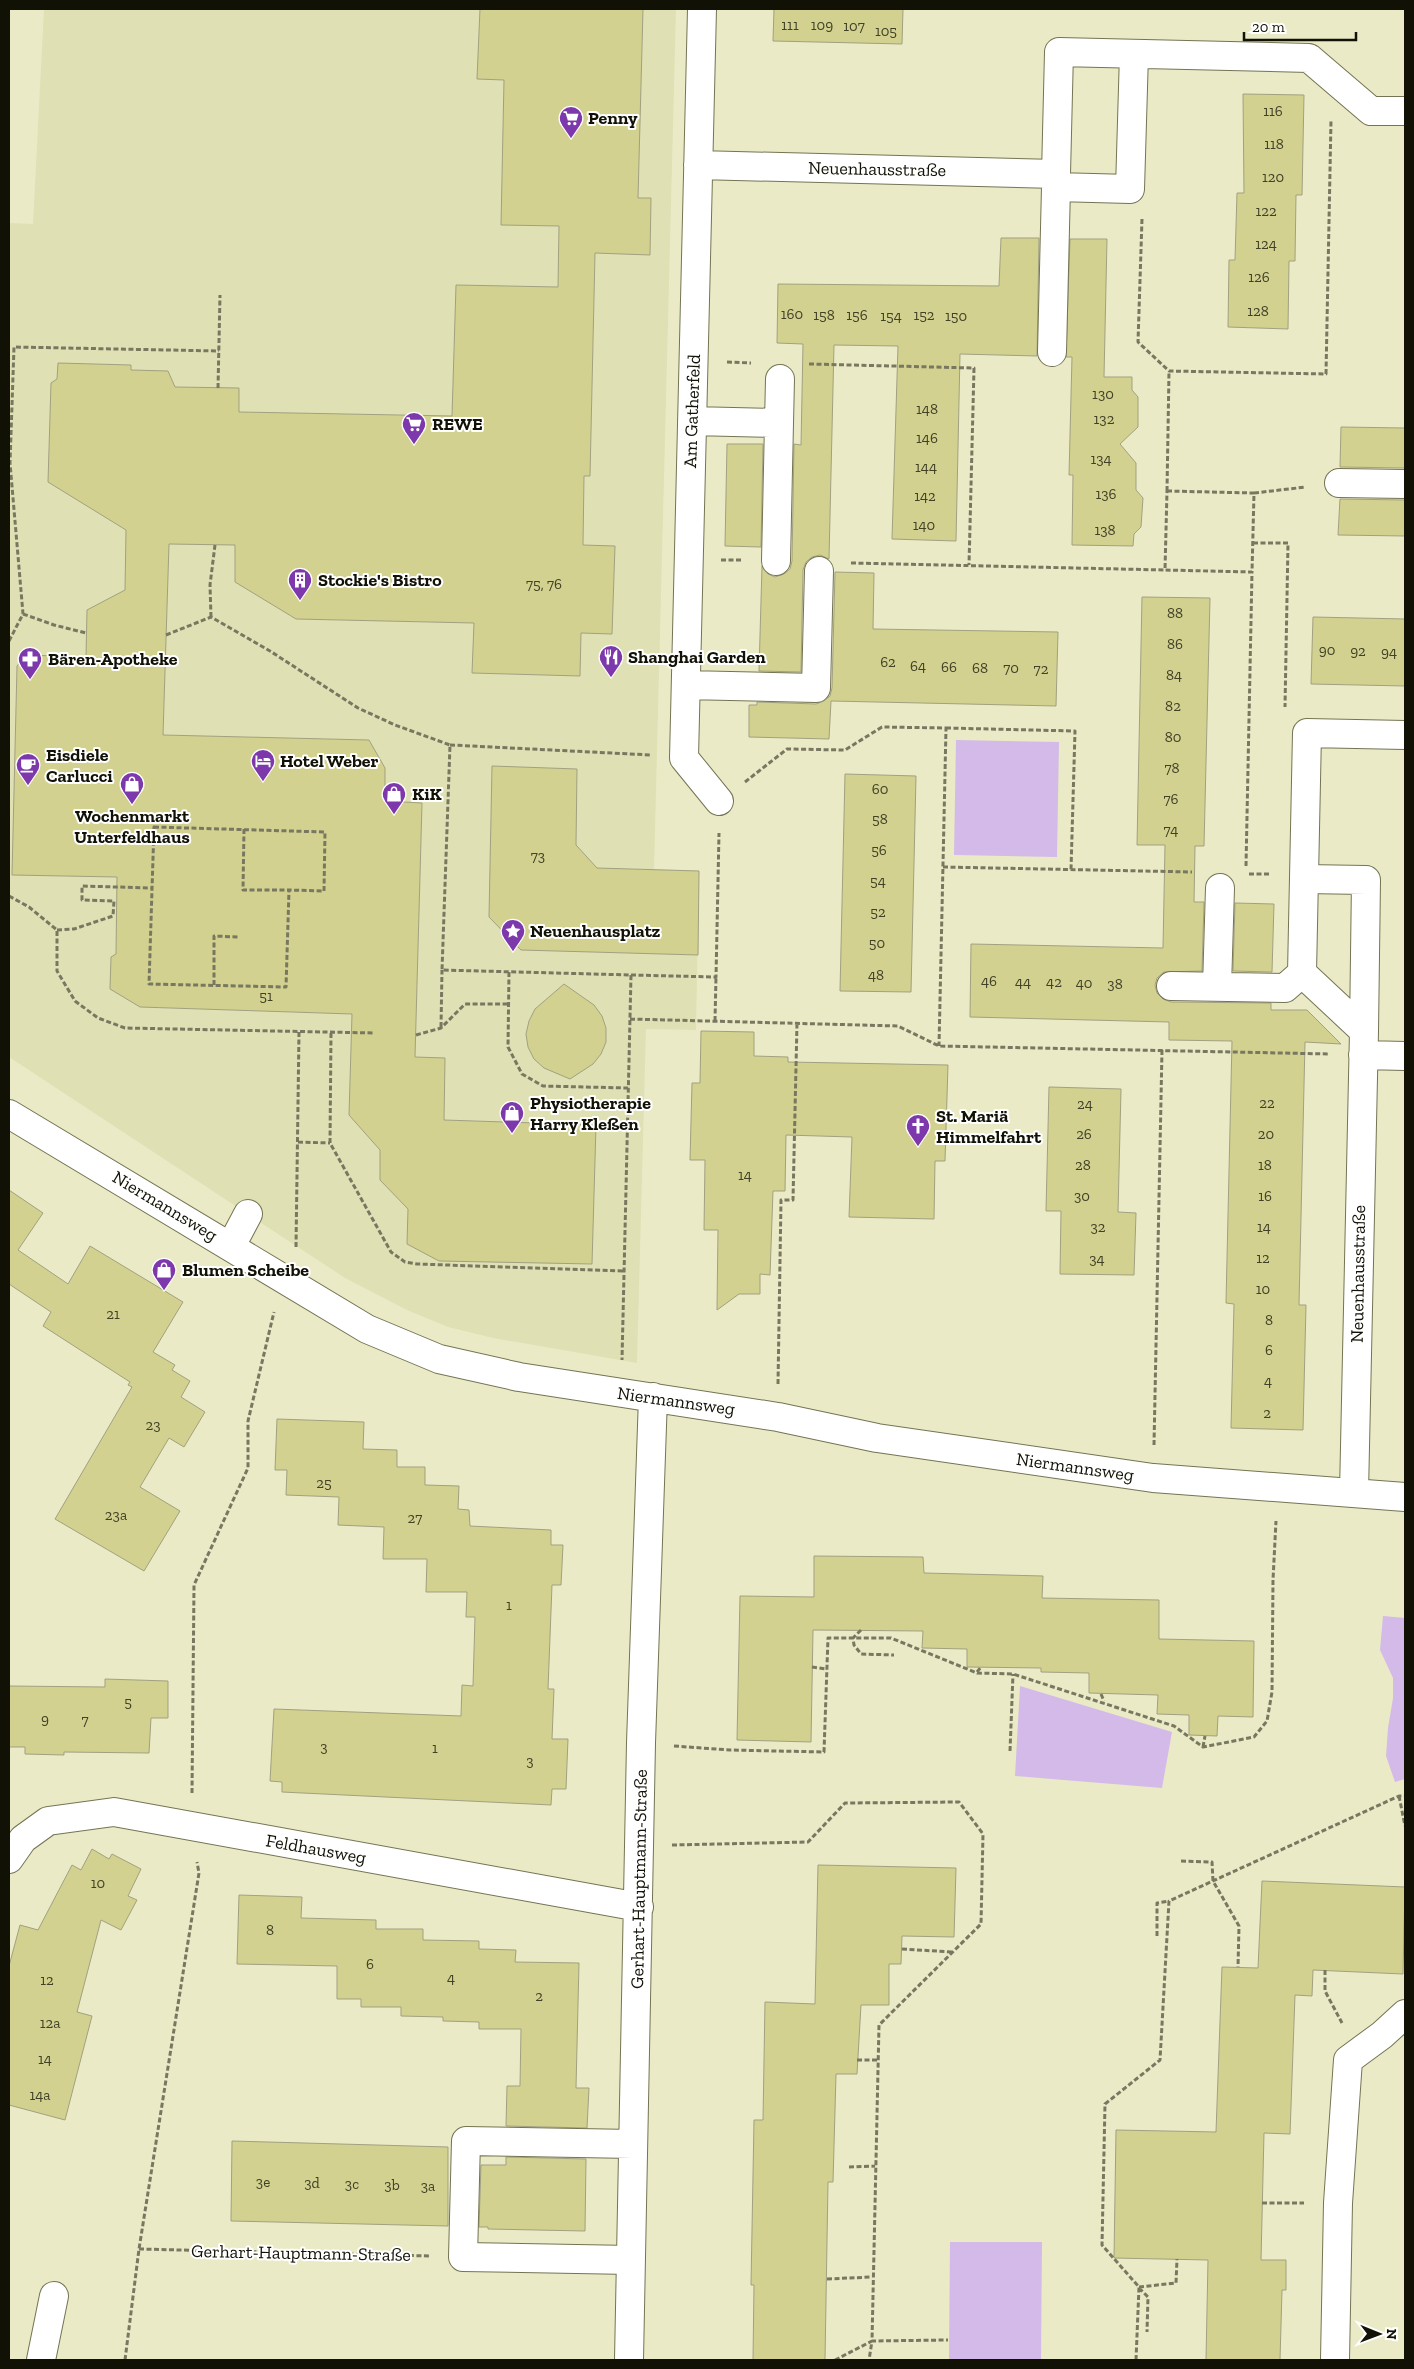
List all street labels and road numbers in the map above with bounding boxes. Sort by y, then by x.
street label: Neuenhausstraße [808,157,946,181]
street label: Am Gatherfeld [679,354,705,468]
street label: Niermannsweg [108,1166,222,1246]
street label: Neuenhausstraße [1346,1205,1370,1343]
street label: Niermannsweg [616,1382,736,1420]
street label: Niermannsweg [1015,1448,1135,1486]
street label: Gerhart-Hauptmann-Straße [626,1769,652,1989]
street label: Feldhausweg [264,1829,368,1869]
street label: Gerhart-Hauptmann-Straße [191,2240,411,2266]

